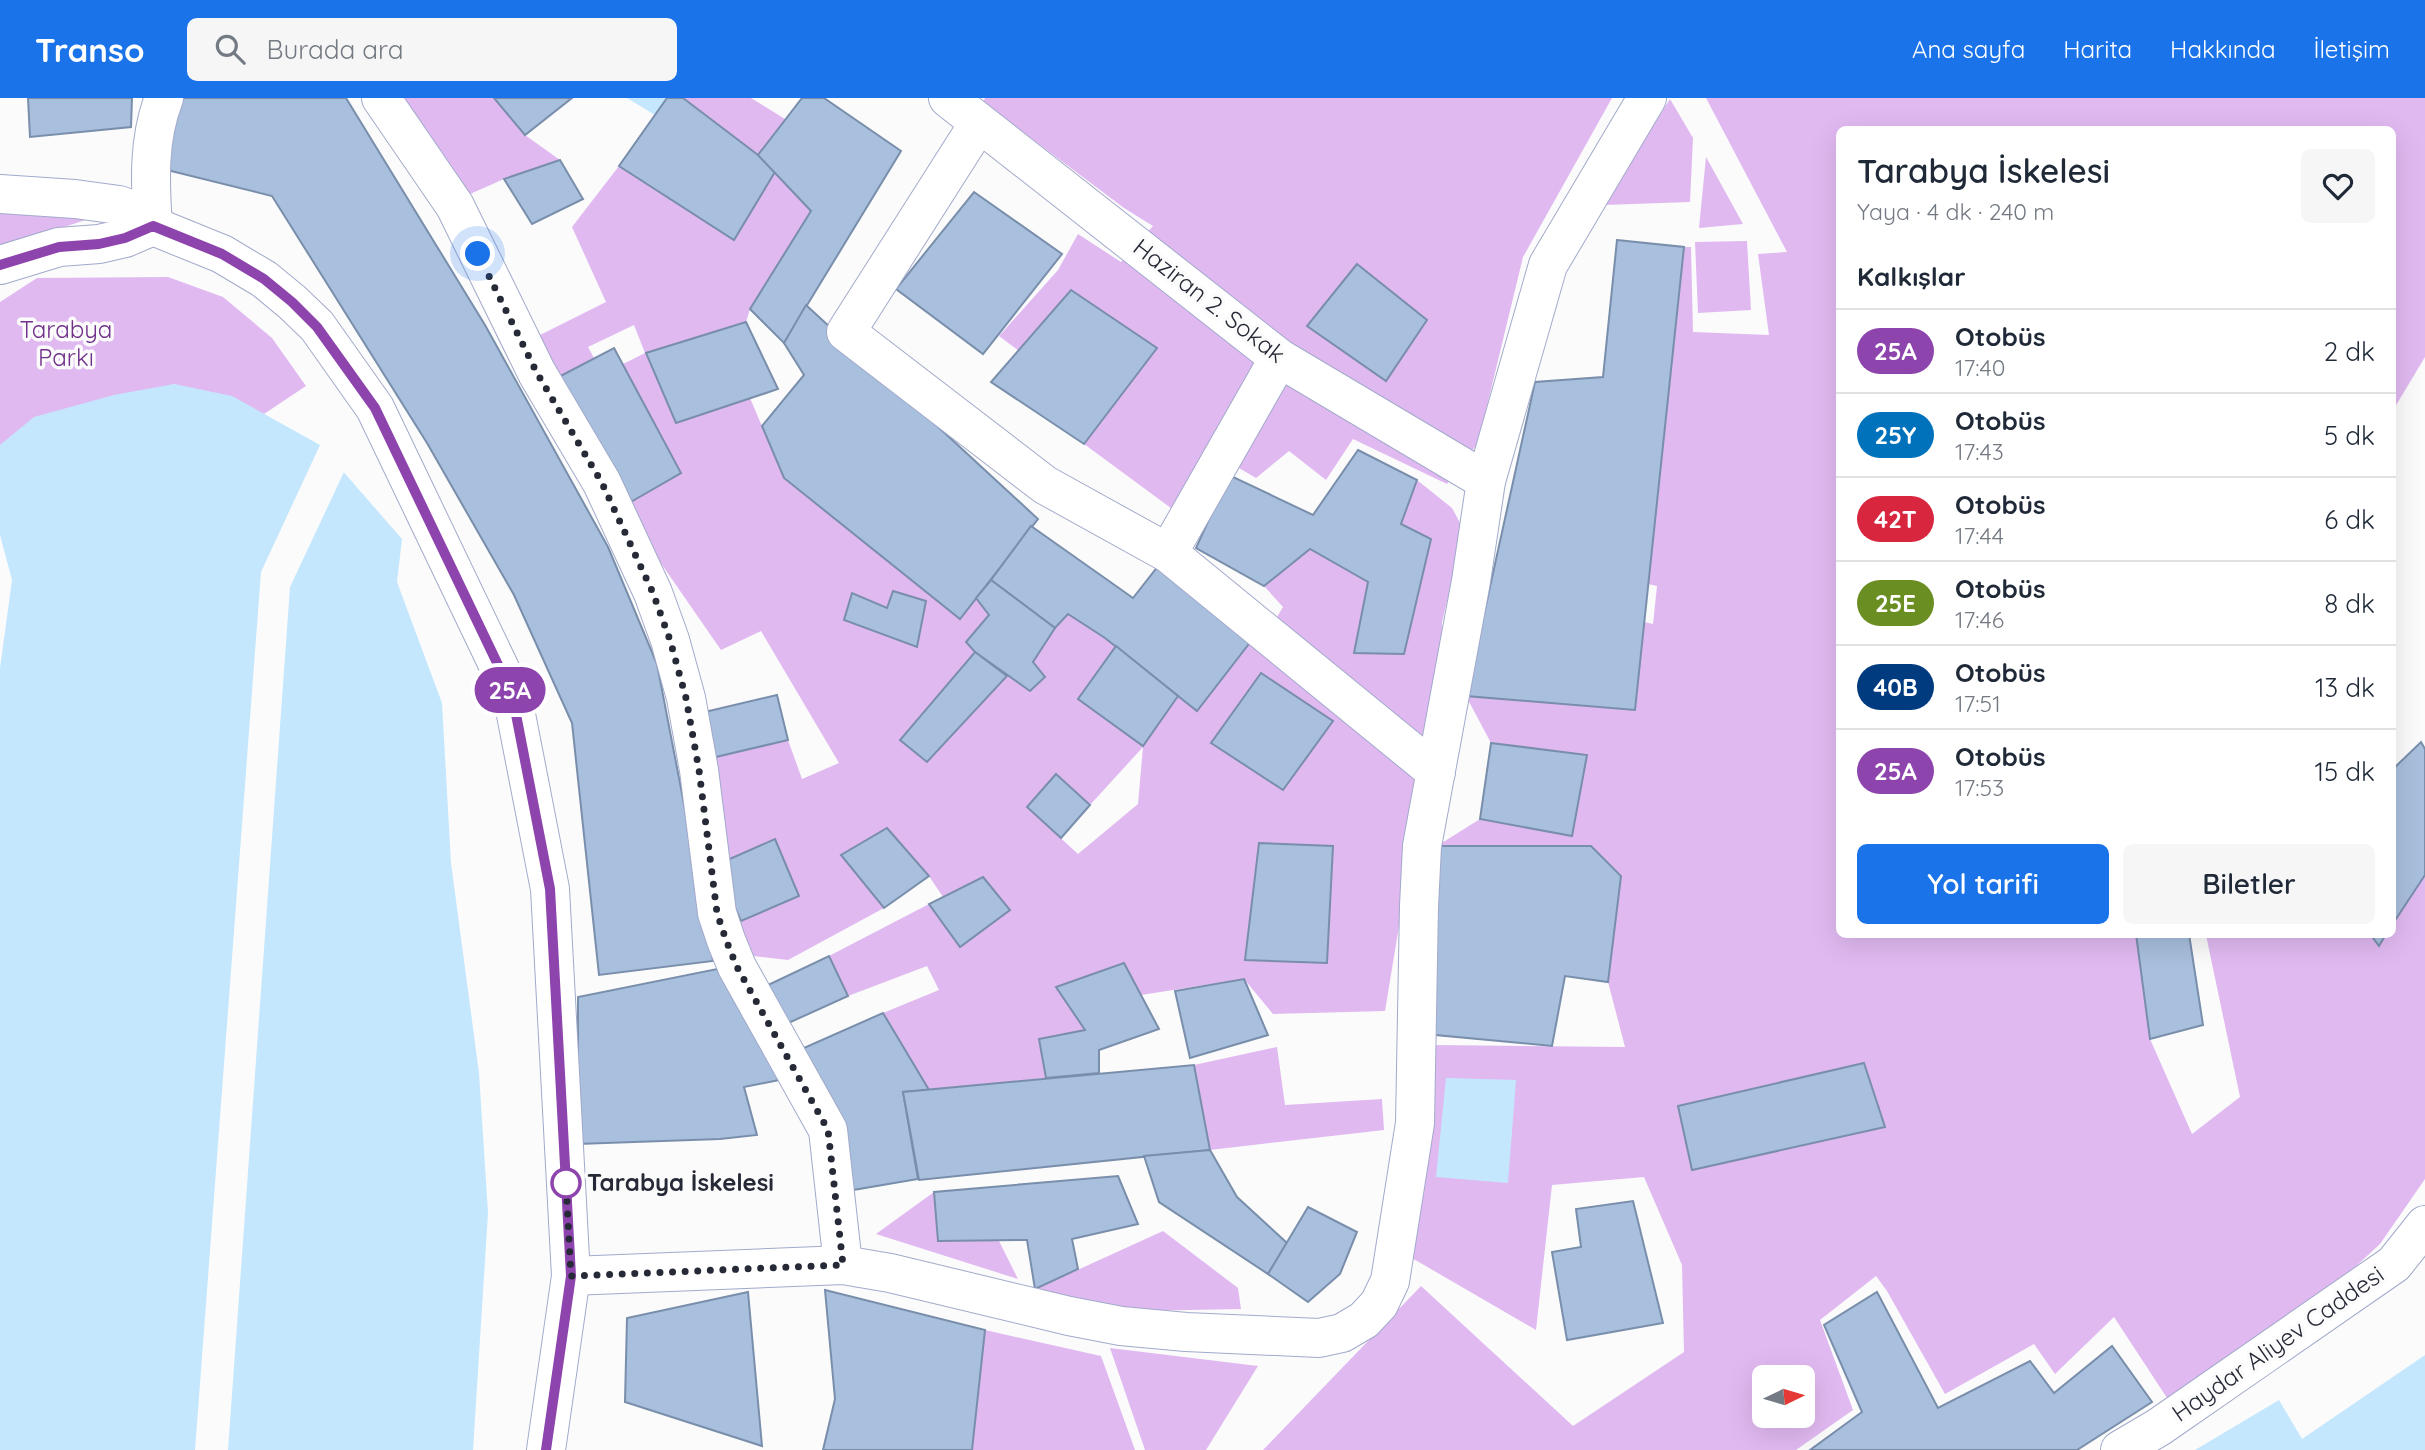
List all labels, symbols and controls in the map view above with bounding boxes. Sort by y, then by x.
search box [187,18,677,81]
text: Transo [35,29,145,70]
icon: search [211,30,249,68]
text: Burada ara [267,33,404,66]
text: Ana sayfa [1912,34,2025,64]
text: Harita [2063,34,2132,64]
text: Hakkında [2170,34,2276,64]
text: İletişim [2314,34,2390,64]
button: heart [2301,149,2375,223]
text: Tarabya İskelesi [1857,150,2110,191]
text: Yaya · 4 dk · 240 m [1857,197,2054,226]
street label: Haziran 2. Sokak [1128,232,1292,369]
your location [460,236,495,271]
text: Kalkışlar [1857,260,1965,293]
park label: Tarabya Parkı [20,314,112,372]
text: Otobüs [1955,320,2046,353]
text: 2 dk [2324,335,2375,368]
text: 25A [1874,336,1917,366]
text: 17:40 [1955,353,2005,382]
text: Otobüs [1955,404,2046,437]
text: 5 dk [2324,419,2375,452]
text: 25Y [1875,420,1916,450]
text: 17:43 [1955,437,2004,466]
text: Otobüs [1955,488,2046,521]
text: 6 dk [2324,503,2375,536]
text: 42T [1874,504,1917,534]
text: 17:44 [1955,521,2004,550]
text: Otobüs [1955,572,2046,605]
text: 8 dk [2324,587,2375,620]
text: 25E [1875,588,1916,618]
text: 17:46 [1955,605,2004,634]
text: Otobüs [1955,656,2046,689]
line badge: 25A [470,667,550,713]
text: 13 dk [2315,671,2375,704]
text: 40B [1873,672,1918,702]
text: 25A [489,675,531,705]
text: 17:51 [1955,689,2001,718]
text: Otobüs [1955,740,2046,773]
text: 15 dk [2314,755,2375,788]
text: 25A [1874,756,1917,786]
text: 17:53 [1955,773,2004,802]
button: Yol tarifi [1857,844,2109,924]
button: Biletler [2123,844,2375,924]
place label: Tarabya İskelesi [587,1167,774,1197]
marker: Tarabya İskelesi [551,1168,581,1198]
street label: Haydar Aliyev Caddesi [2166,1259,2389,1428]
north arrow [1752,1365,1815,1428]
map controls [1752,1365,1815,1428]

